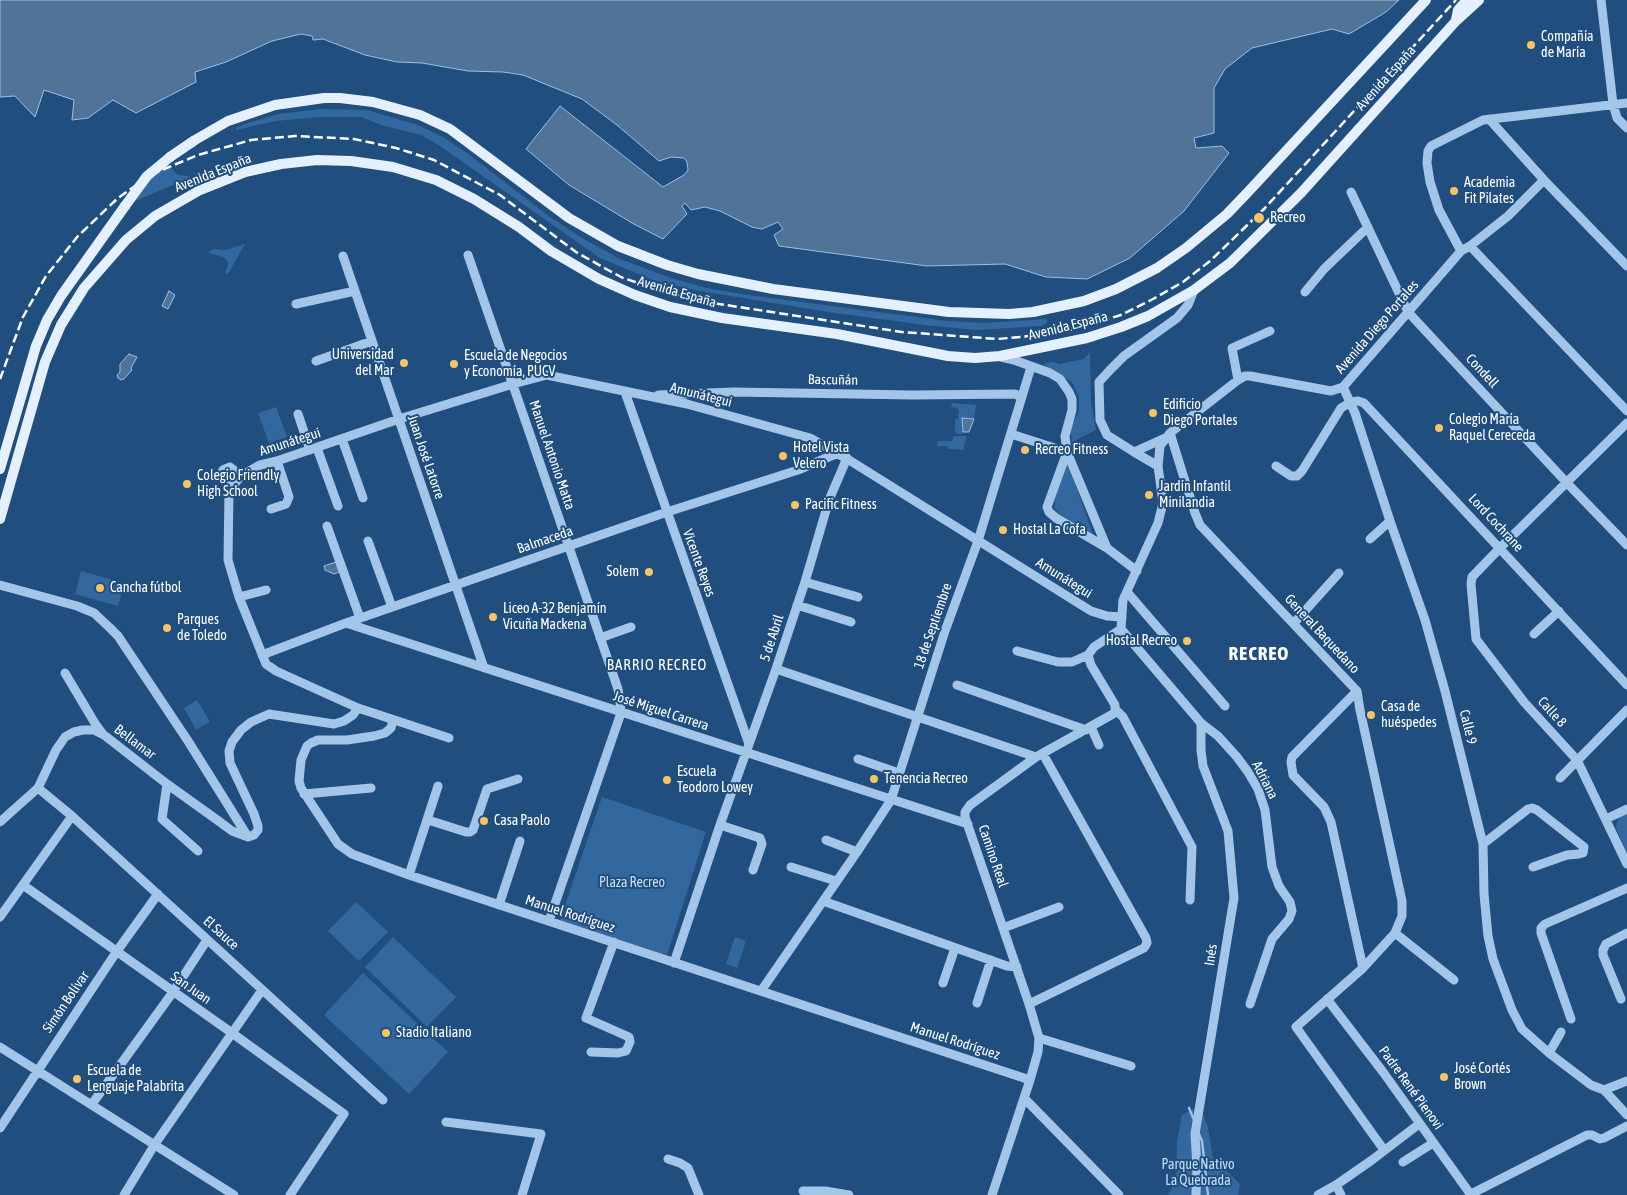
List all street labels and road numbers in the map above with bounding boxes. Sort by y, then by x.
street label: Avenida España [1353,42,1419,114]
street label: Avenida España [172,150,254,196]
street label: Avenida España [636,273,718,311]
street label: Avenida Diego Portales [1332,277,1422,377]
street label: Avenida España [1027,308,1109,344]
street label: Condell [1462,351,1502,391]
street label: Bascuñán [808,371,858,389]
street label: Amunátegui [668,379,734,411]
street label: Manuel Antonio Matta [525,398,579,512]
street label: Juan José Latorre [404,413,448,501]
street label: Amunátegui [257,424,323,460]
street label: Lord Cochrane [1465,491,1527,555]
street label: Balmaceda [515,523,575,557]
street label: Vicente Reyes [679,527,719,599]
street label: Amunátegui [1033,554,1095,602]
street label: 18 de Septiembre [910,581,956,671]
street label: General Baquedano [1281,591,1363,677]
street label: 5 de Abril [757,613,787,663]
street label: José Miguel Carrera [611,688,711,734]
street label: Calle 8 [1534,693,1570,731]
street label: Calle 9 [1456,708,1480,746]
street label: Bellamar [111,721,159,763]
street label: Adriana [1248,758,1282,802]
street label: Camino Real [974,823,1012,889]
street label: Manuel Rodríguez [523,892,617,936]
street label: El Sauce [200,913,242,953]
street label: Inés [1201,943,1221,967]
street label: Simón Bolívar [39,968,93,1036]
street label: San Juan [167,968,215,1008]
street label: Manuel Rodríguez [908,1019,1002,1063]
street label: Padre René Pienovi [1375,1043,1447,1133]

